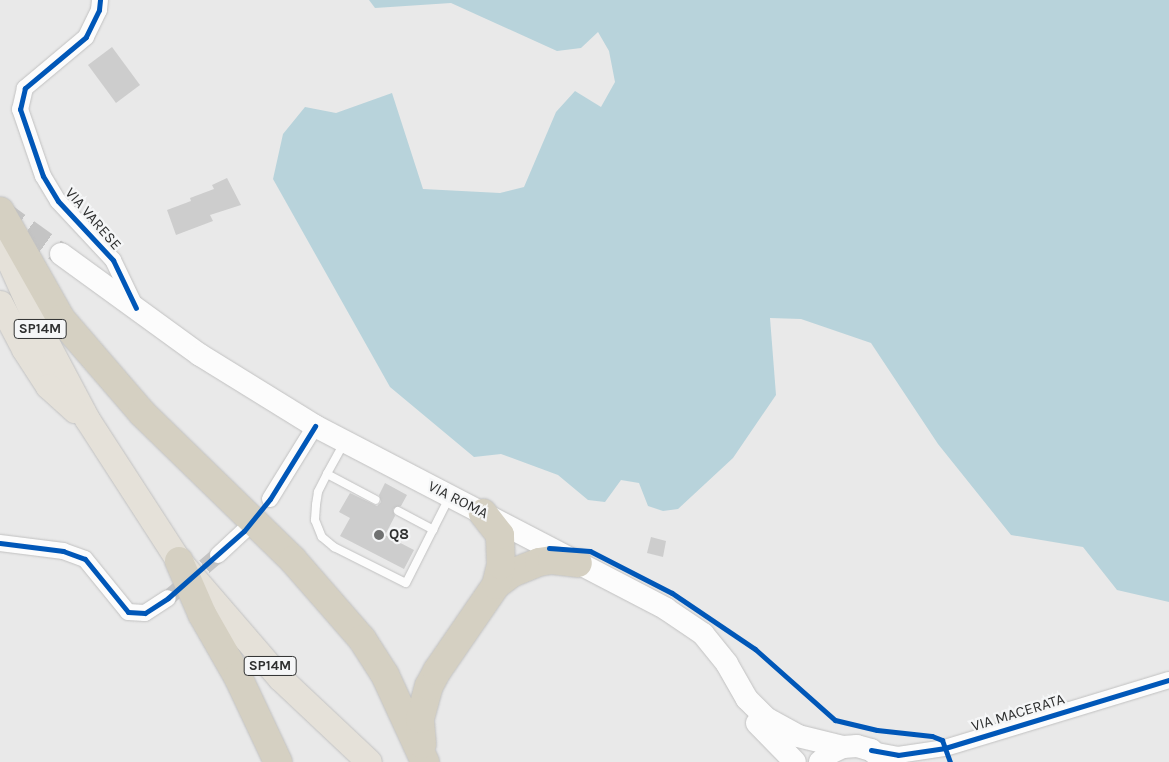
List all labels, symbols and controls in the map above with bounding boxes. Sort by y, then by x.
street label: VIA VARESE [61,184,125,254]
road number: SP14M [12,318,68,340]
street label: VIA ROMA [425,477,491,523]
place label: Q8 [389,526,409,544]
marker: Q8 [373,529,385,541]
road number: SP14M [242,654,298,678]
street label: VIA MACERATA [969,690,1067,736]

